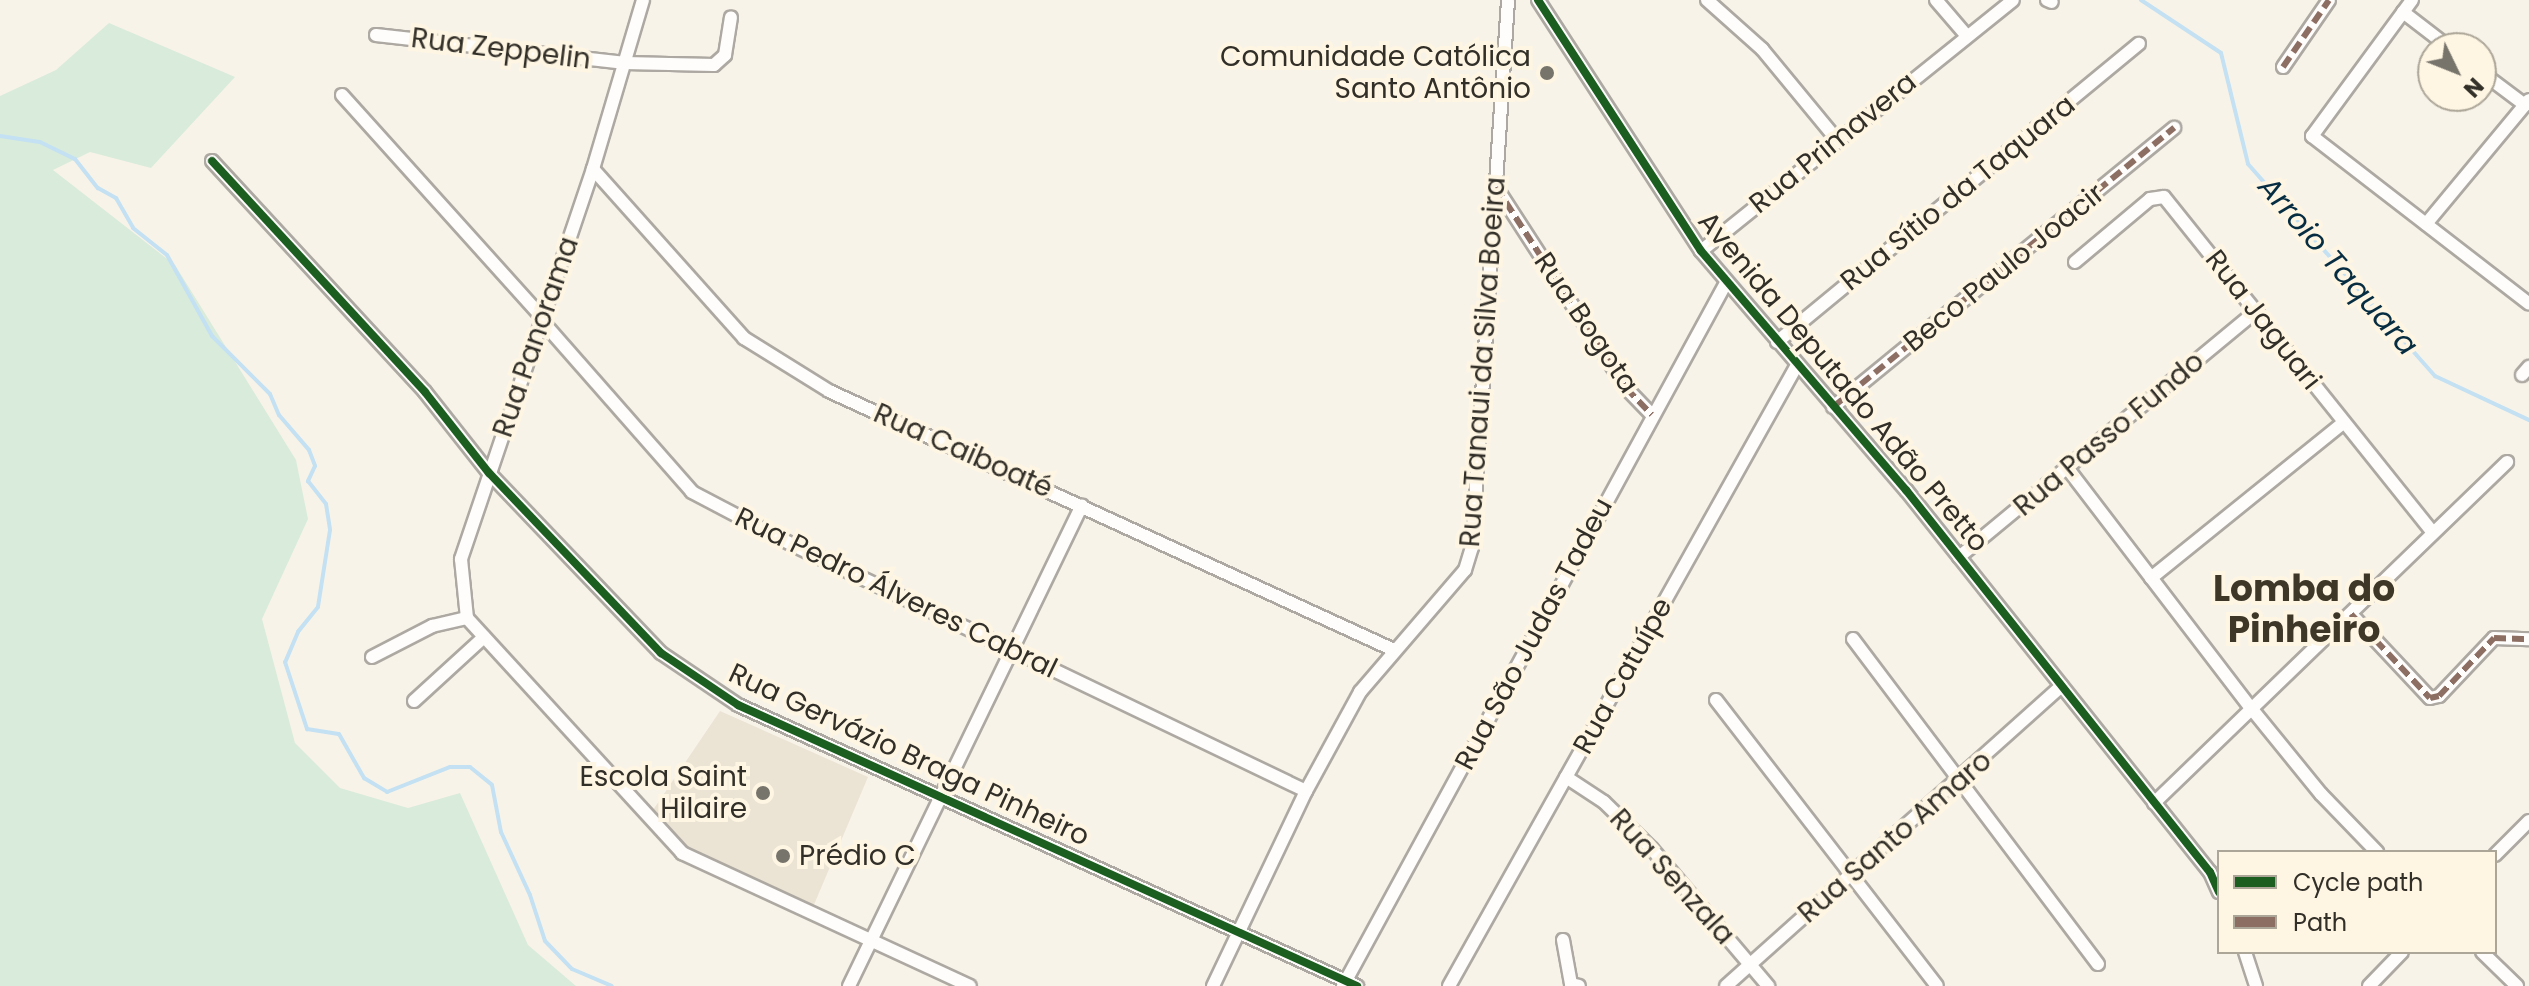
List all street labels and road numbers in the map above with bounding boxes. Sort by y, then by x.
street label: Rua Zeppelin [409,21,593,77]
street label: Rua Primavera [1743,65,1923,221]
street label: Rua Sítio da Taquara [1834,88,2082,298]
street label: Rua Tanaui da Silva Boeira [1453,176,1513,548]
street label: Beco Paulo Joacir [1897,177,2111,359]
street label: Avenida Deputado Adão Pretto [1691,205,1995,559]
street label: Rua Panorama [486,233,586,441]
street label: Rua Jaguari [2198,243,2328,397]
street label: Rua Bogota [1527,246,1645,400]
street label: Rua Passo Fundo [2007,345,2211,523]
street label: Rua Caiboaté [868,397,1058,505]
street label: Rua São Judas Tadeu [1448,492,1620,776]
street label: Rua Pedro Álveres Cabral [729,500,1063,686]
street label: Rua Catuípe [1566,592,1680,760]
street label: Rua Gervázio Braga Pinheiro [723,657,1095,853]
street label: Rua Santo Amaro [1791,744,1999,930]
street label: Rua Senzala [1602,802,1742,952]

